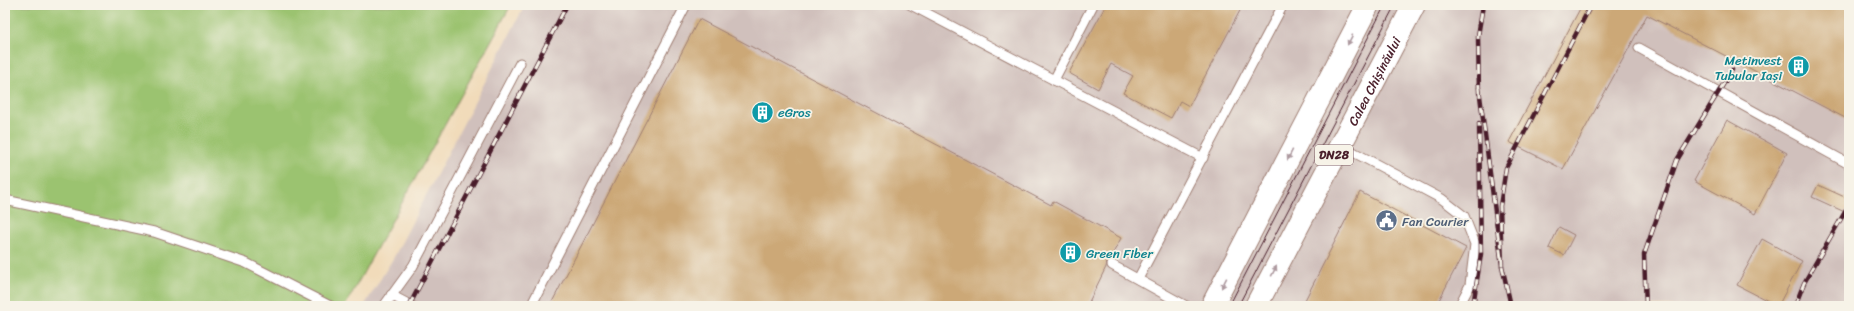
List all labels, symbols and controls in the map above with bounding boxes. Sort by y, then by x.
street label: Calea Chișinăului [1342,32,1408,130]
one-way arrow [1346,34,1353,45]
place label: Metinvest Tubular Iași [1715,49,1782,87]
building icon: Metinvest Tubular Iași [1785,54,1811,80]
building icon: eGros [750,99,776,125]
place label: eGros [778,101,811,124]
road number: DN28 [1315,145,1353,165]
one-way arrow [1287,149,1293,161]
public building icon: Fan Courier [1373,208,1399,234]
place label: Fan Courier [1402,210,1469,233]
building icon: Green Fiber [1057,240,1083,266]
place label: Green Fiber [1086,242,1153,265]
one-way arrow [1271,266,1277,277]
one-way arrow [1220,277,1227,289]

